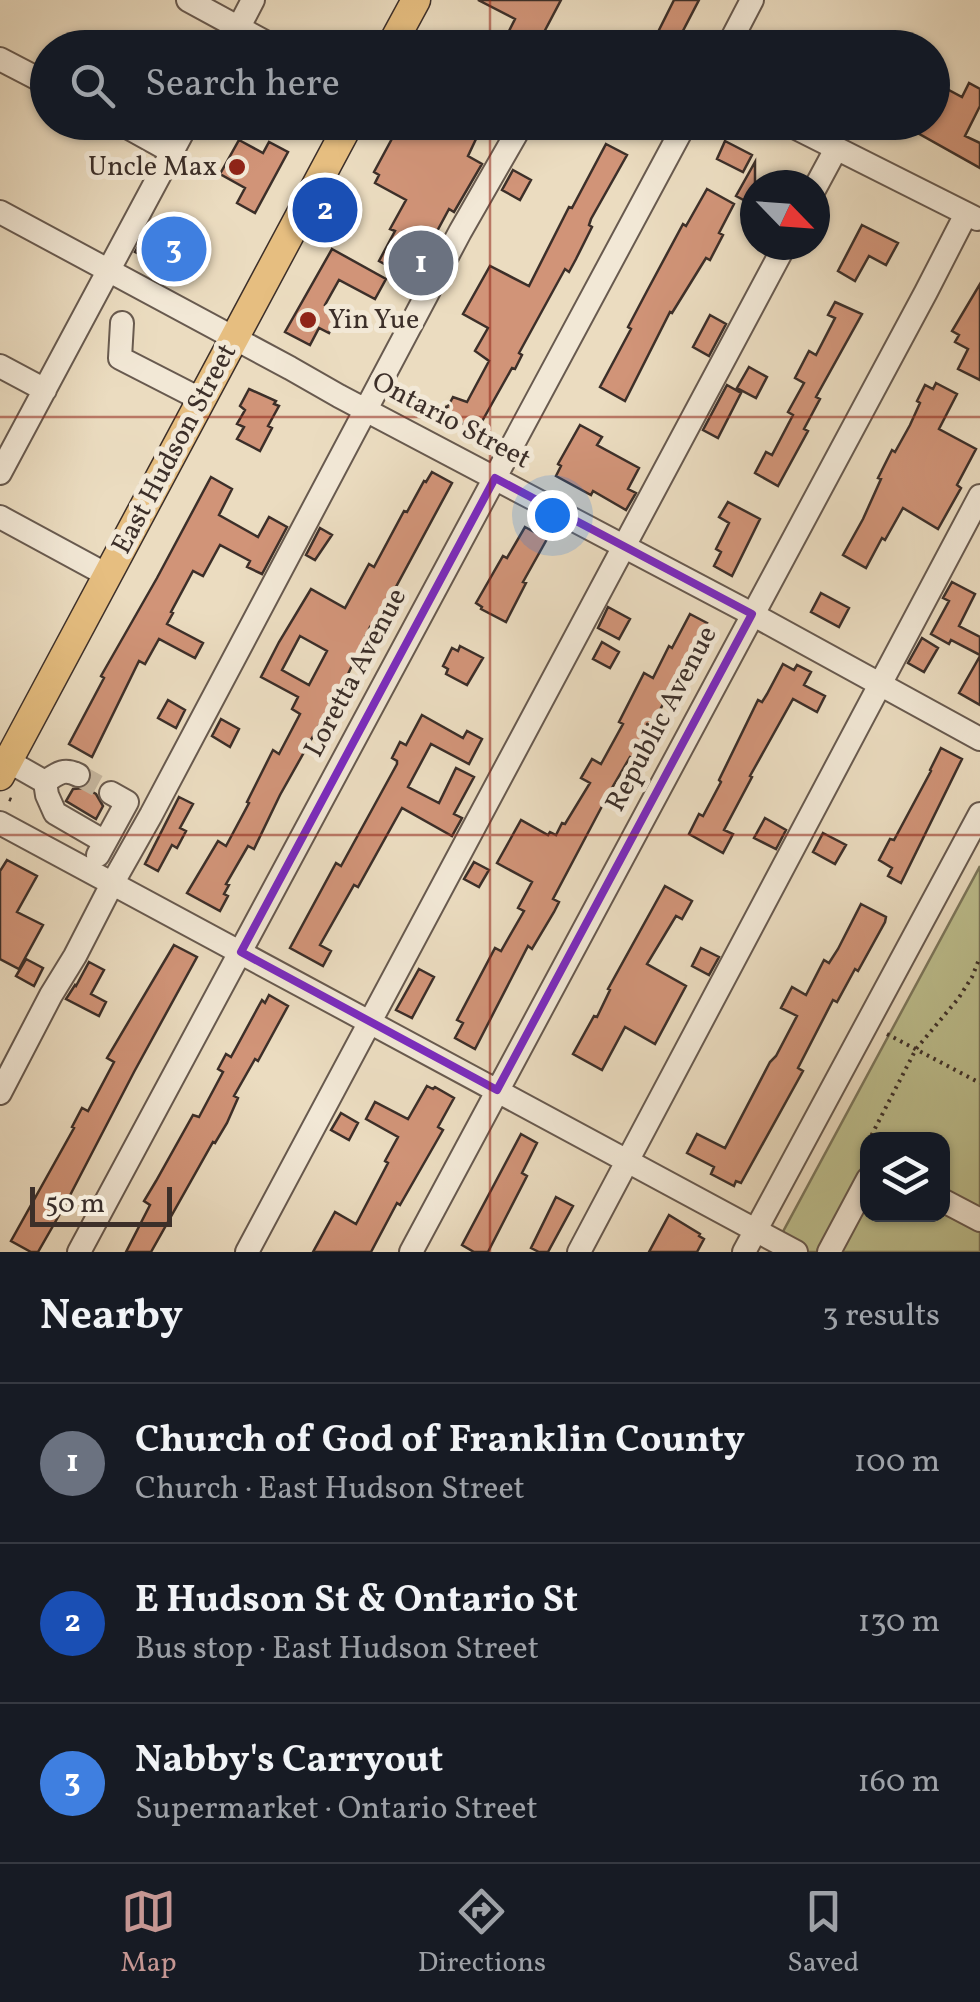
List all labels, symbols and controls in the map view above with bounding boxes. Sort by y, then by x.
search box [30,30,950,140]
icon: search [65,58,120,113]
text: Search here [145,59,340,112]
place label: Uncle Max [88,148,217,187]
marker: Uncle Max [226,156,248,178]
north arrow [740,170,830,260]
pin: 2 [292,172,358,248]
pin: 3 [142,212,206,286]
pin: 1 [388,226,454,300]
place label: Yin Yue [328,301,419,340]
marker: Yin Yue [297,309,319,331]
street label: East Hudson Street [103,337,247,561]
street label: Ontario Street [365,363,537,479]
your location [527,490,578,541]
street label: Loretta Avenue [295,582,417,764]
street label: Republic Avenue [597,619,727,819]
map controls [860,1132,950,1222]
button: layers [860,1132,950,1222]
scale bar [30,1182,172,1226]
text: 50 m [45,1185,105,1224]
text: Nearby [40,1288,183,1347]
text: 3 results [822,1295,940,1339]
text: Church of God of Franklin County [135,1415,745,1468]
text: 1 [66,1441,79,1485]
text: 100 m [854,1441,940,1485]
text: Church · East Hudson Street [135,1468,525,1512]
text: E Hudson St & Ontario St [135,1575,578,1628]
text: 2 [64,1601,81,1645]
text: 130 m [858,1601,940,1645]
text: Bus stop · East Hudson Street [135,1628,539,1672]
text: Nabby's Carryout [135,1735,443,1788]
text: 3 [64,1761,81,1805]
text: 160 m [857,1761,940,1805]
text: Supermarket · Ontario Street [135,1788,538,1832]
tab: Map [121,1884,177,1983]
tab: Directions [418,1884,546,1983]
tab: Saved [787,1884,859,1983]

